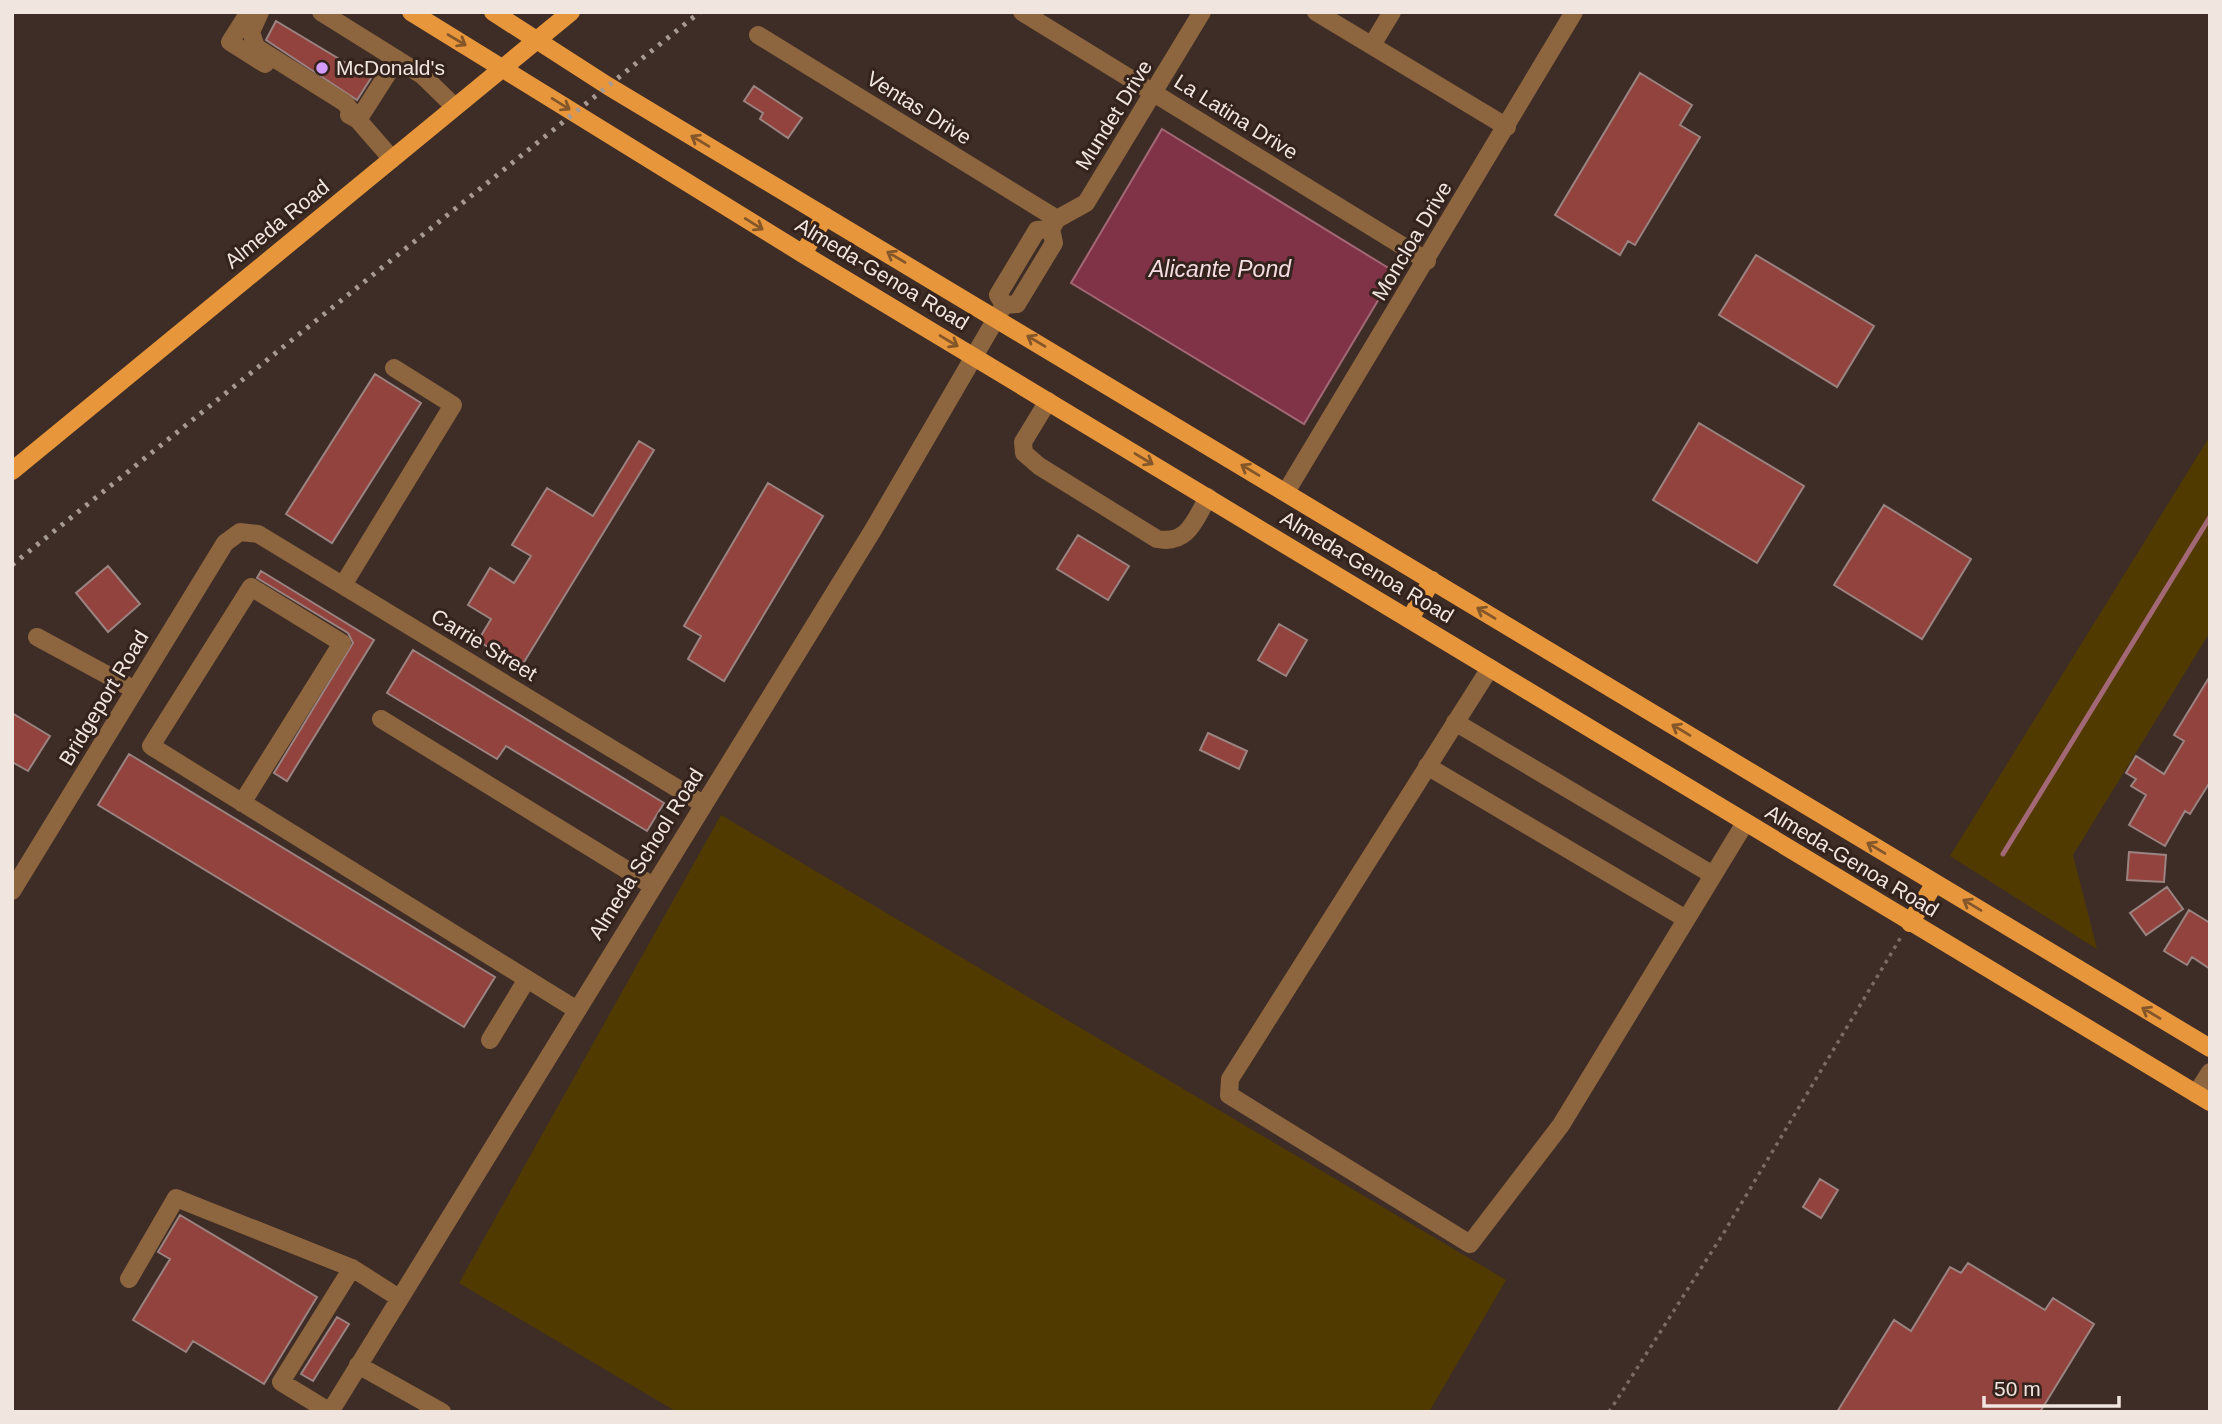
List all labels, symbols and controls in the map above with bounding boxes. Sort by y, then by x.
one-way arrow [446,34,466,48]
place label: McDonald's [336,56,445,79]
street label: Mundet Drive [1071,56,1156,174]
marker: McDonald's [314,60,330,76]
street label: Ventas Drive [863,66,976,149]
street label: La Latina Drive [1170,69,1302,164]
one-way arrow [550,97,570,111]
one-way arrow [691,133,711,147]
street label: Almeda Road [220,175,333,273]
street label: Moncloa Drive [1367,177,1456,304]
street label: Almeda-Genoa Road [792,213,973,334]
one-way arrow [744,217,764,231]
one-way arrow [886,250,906,264]
water label: Alicante Pond [1147,256,1292,282]
one-way arrow [938,334,958,348]
one-way arrow [1027,334,1046,349]
one-way arrow [1133,452,1153,466]
one-way arrow [1240,463,1260,477]
street label: Almeda-Genoa Road [1277,506,1458,627]
street label: Carrie Street [427,604,541,685]
one-way arrow [1477,606,1497,620]
street label: Bridgeport Road [54,626,153,769]
one-way arrow [1672,723,1692,737]
street label: Almeda School Road [584,764,708,943]
street label: Almeda-Genoa Road [1762,800,1943,921]
one-way arrow [1867,840,1887,854]
one-way arrow [1962,898,1982,912]
one-way arrow [2142,1006,2162,1020]
scale bar [1984,1364,2119,1408]
text: 50 m [1994,1377,2041,1400]

